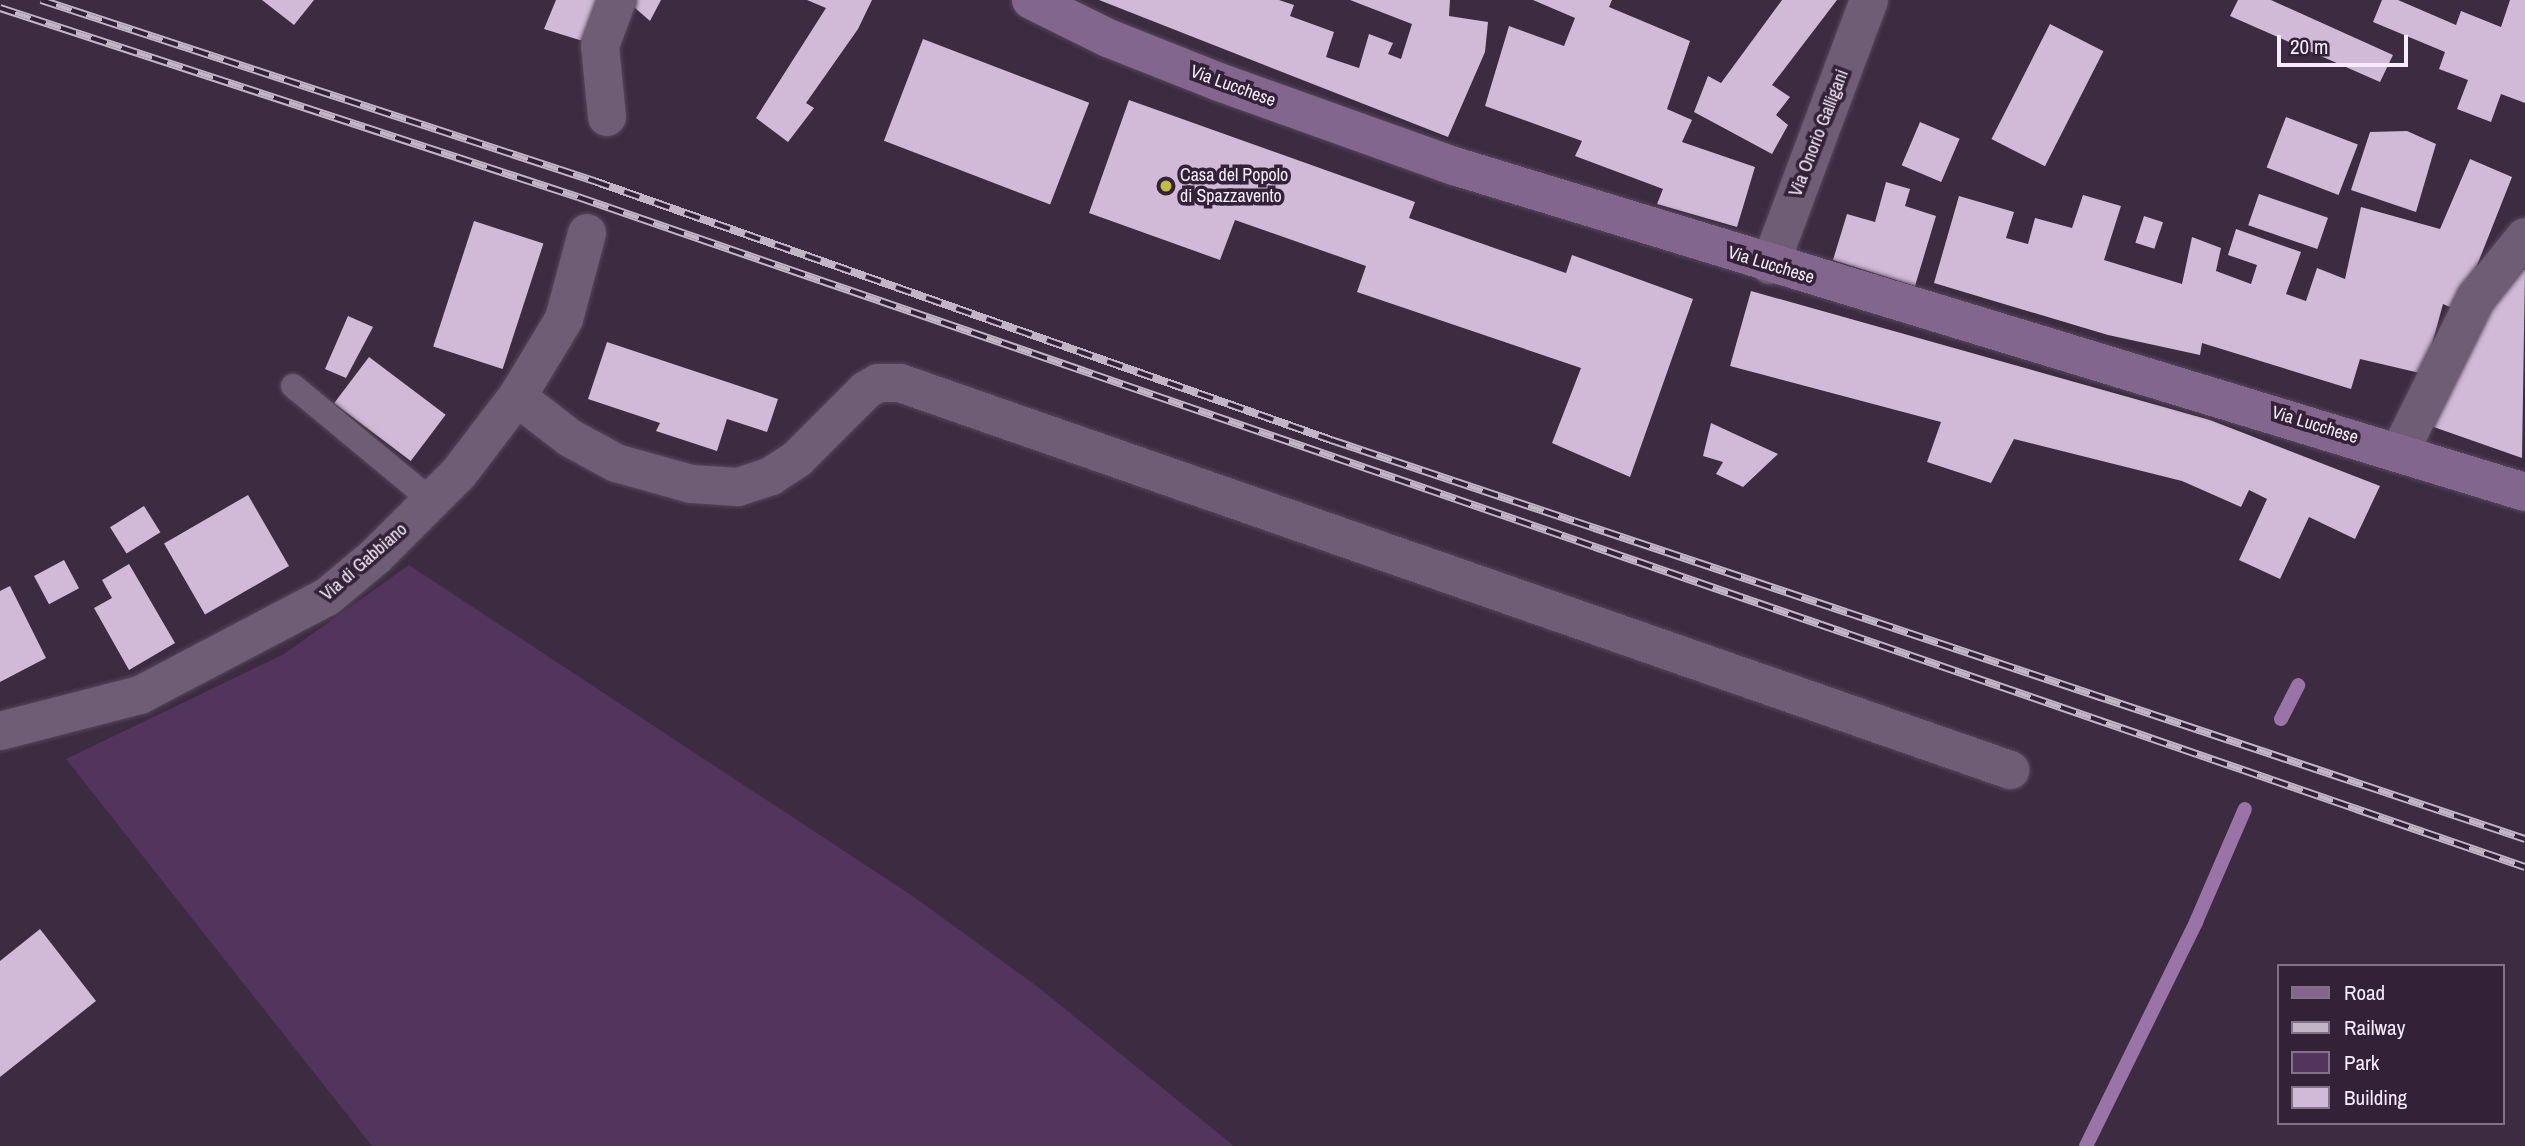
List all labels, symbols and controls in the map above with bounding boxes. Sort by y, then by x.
scale bar [2280,21,2411,65]
text: 20 m [2290,32,2328,61]
street label: Via Lucchese [1187,61,1279,111]
street label: Via Onorio Galligani [1785,66,1853,200]
place label: Casa del Popolo di Spazzavento [1180,165,1288,208]
marker: Casa del Popolo di Spazzavento [1158,178,1174,194]
street label: Via Lucchese [1725,242,1817,288]
street label: Via Lucchese [2269,402,2361,448]
street label: Via di Gabbiano [316,519,412,605]
legend [2276,964,2504,1125]
text: Road [2344,978,2385,1007]
text: Railway [2344,1013,2405,1042]
text: Park [2344,1048,2379,1077]
text: Building [2344,1083,2407,1112]

